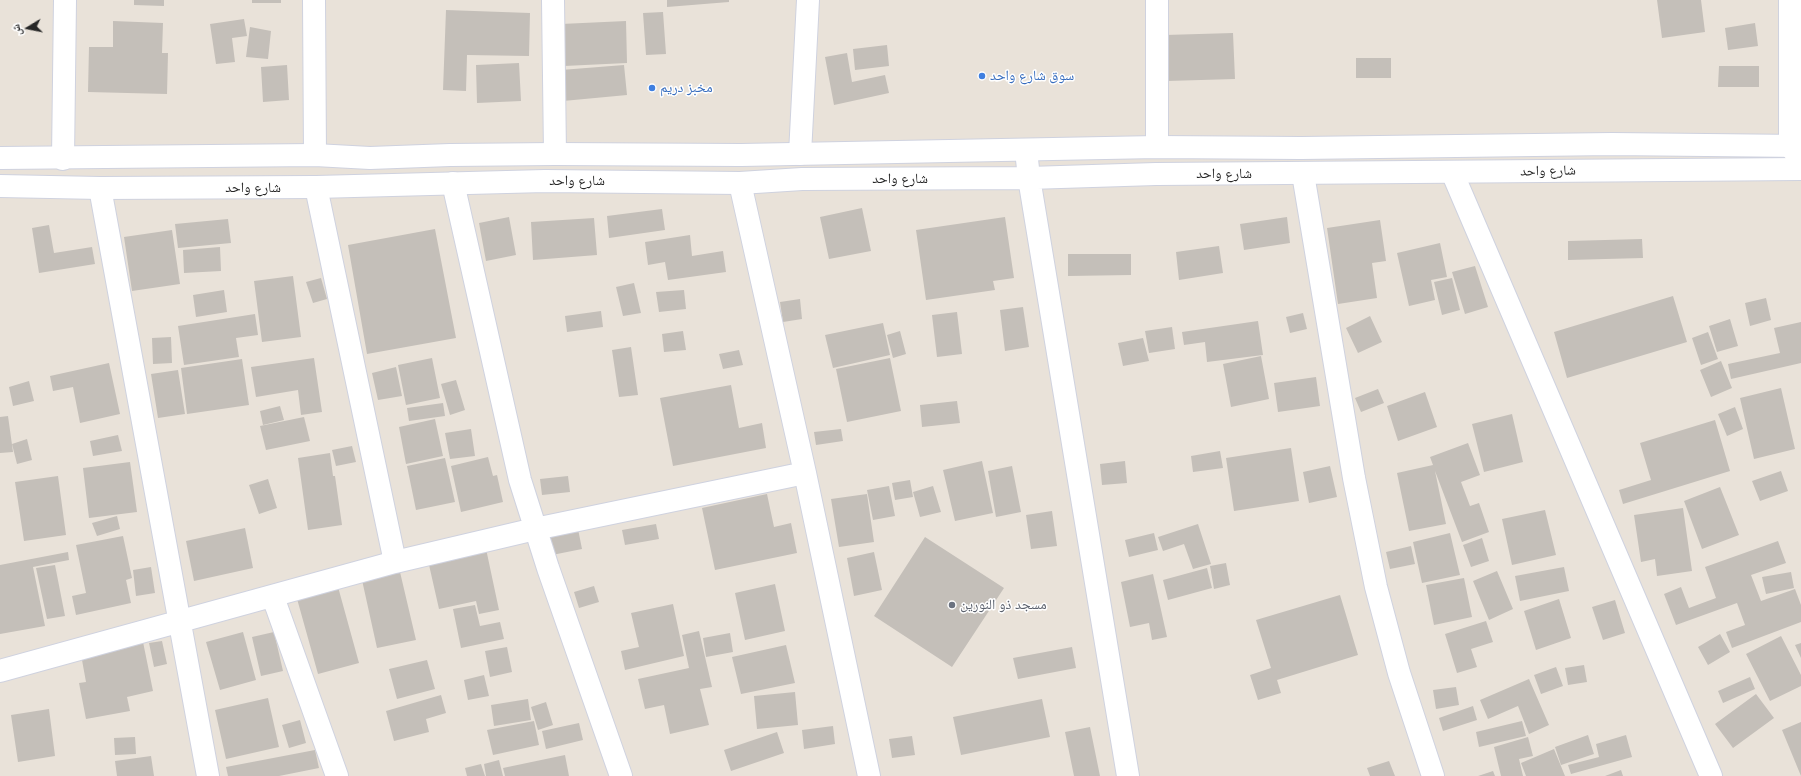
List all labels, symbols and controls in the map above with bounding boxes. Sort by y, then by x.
north arrow [8,8,48,48]
text: ش [8,23,24,37]
place label: سوق شارع واحد [990,68,1074,84]
marker: سوق شارع واحد [977,71,987,81]
place label: مخبز دريم [660,80,713,96]
marker: مخبز دريم [647,83,657,93]
street label: شارع واحد [1520,162,1576,180]
street label: شارع واحد [1196,166,1252,182]
street label: شارع واحد [872,171,928,187]
street label: شارع واحد [549,173,605,189]
street label: شارع واحد [225,180,281,196]
place label: مسجد ذو النورين [960,597,1047,613]
marker: مسجد ذو النورين [947,600,957,610]

